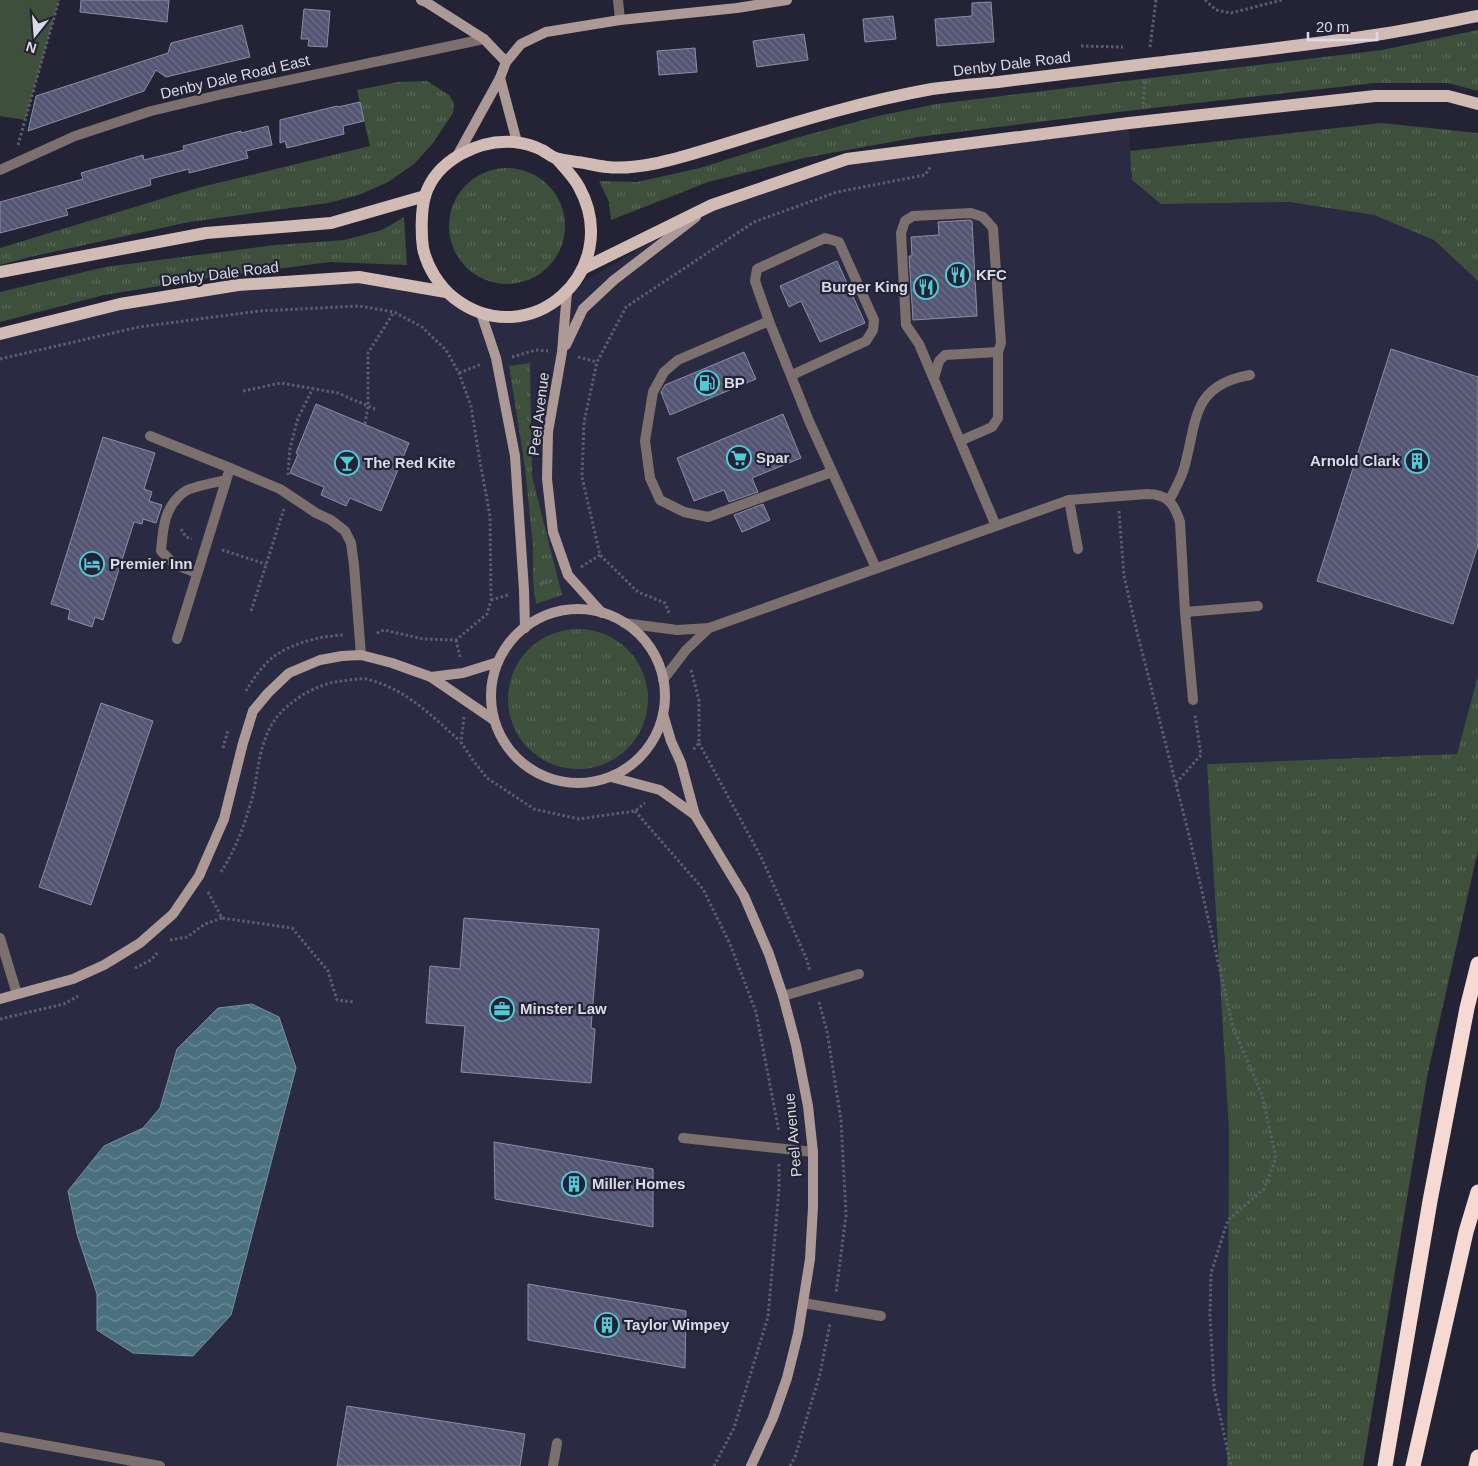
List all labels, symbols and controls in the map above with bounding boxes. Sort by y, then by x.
north arrow [10,10,60,60]
scale bar [1308,10,1377,42]
text: 20 m [1316,18,1349,35]
text: N [24,38,38,57]
street label: Denby Dale Road [952,48,1072,79]
street label: Denby Dale Road East [159,51,312,102]
street label: Denby Dale Road [160,258,280,289]
restaurant icon: KFC [945,262,971,288]
place label: KFC [976,266,1007,283]
restaurant icon: Burger King [913,274,939,300]
place label: Burger King [821,278,908,295]
fuel station icon: BP [694,370,720,396]
street label: Peel Avenue [525,371,552,457]
place label: BP [724,374,745,391]
supermarket icon: Spar [726,445,752,471]
building icon: Arnold Clark [1404,448,1430,474]
place label: Spar [756,449,790,466]
bar icon: The Red Kite [334,450,360,476]
place label: Arnold Clark [1310,452,1401,469]
place label: The Red Kite [364,454,456,471]
hotel icon: Premier Inn [79,551,105,577]
place label: Premier Inn [110,555,193,572]
office icon: Minster Law [489,996,515,1022]
place label: Minster Law [520,1000,607,1017]
street label: Peel Avenue [780,1092,805,1178]
building icon: Miller Homes [561,1171,587,1197]
place label: Miller Homes [592,1175,685,1192]
building icon: Taylor Wimpey [594,1312,620,1338]
place label: Taylor Wimpey [624,1316,730,1333]

